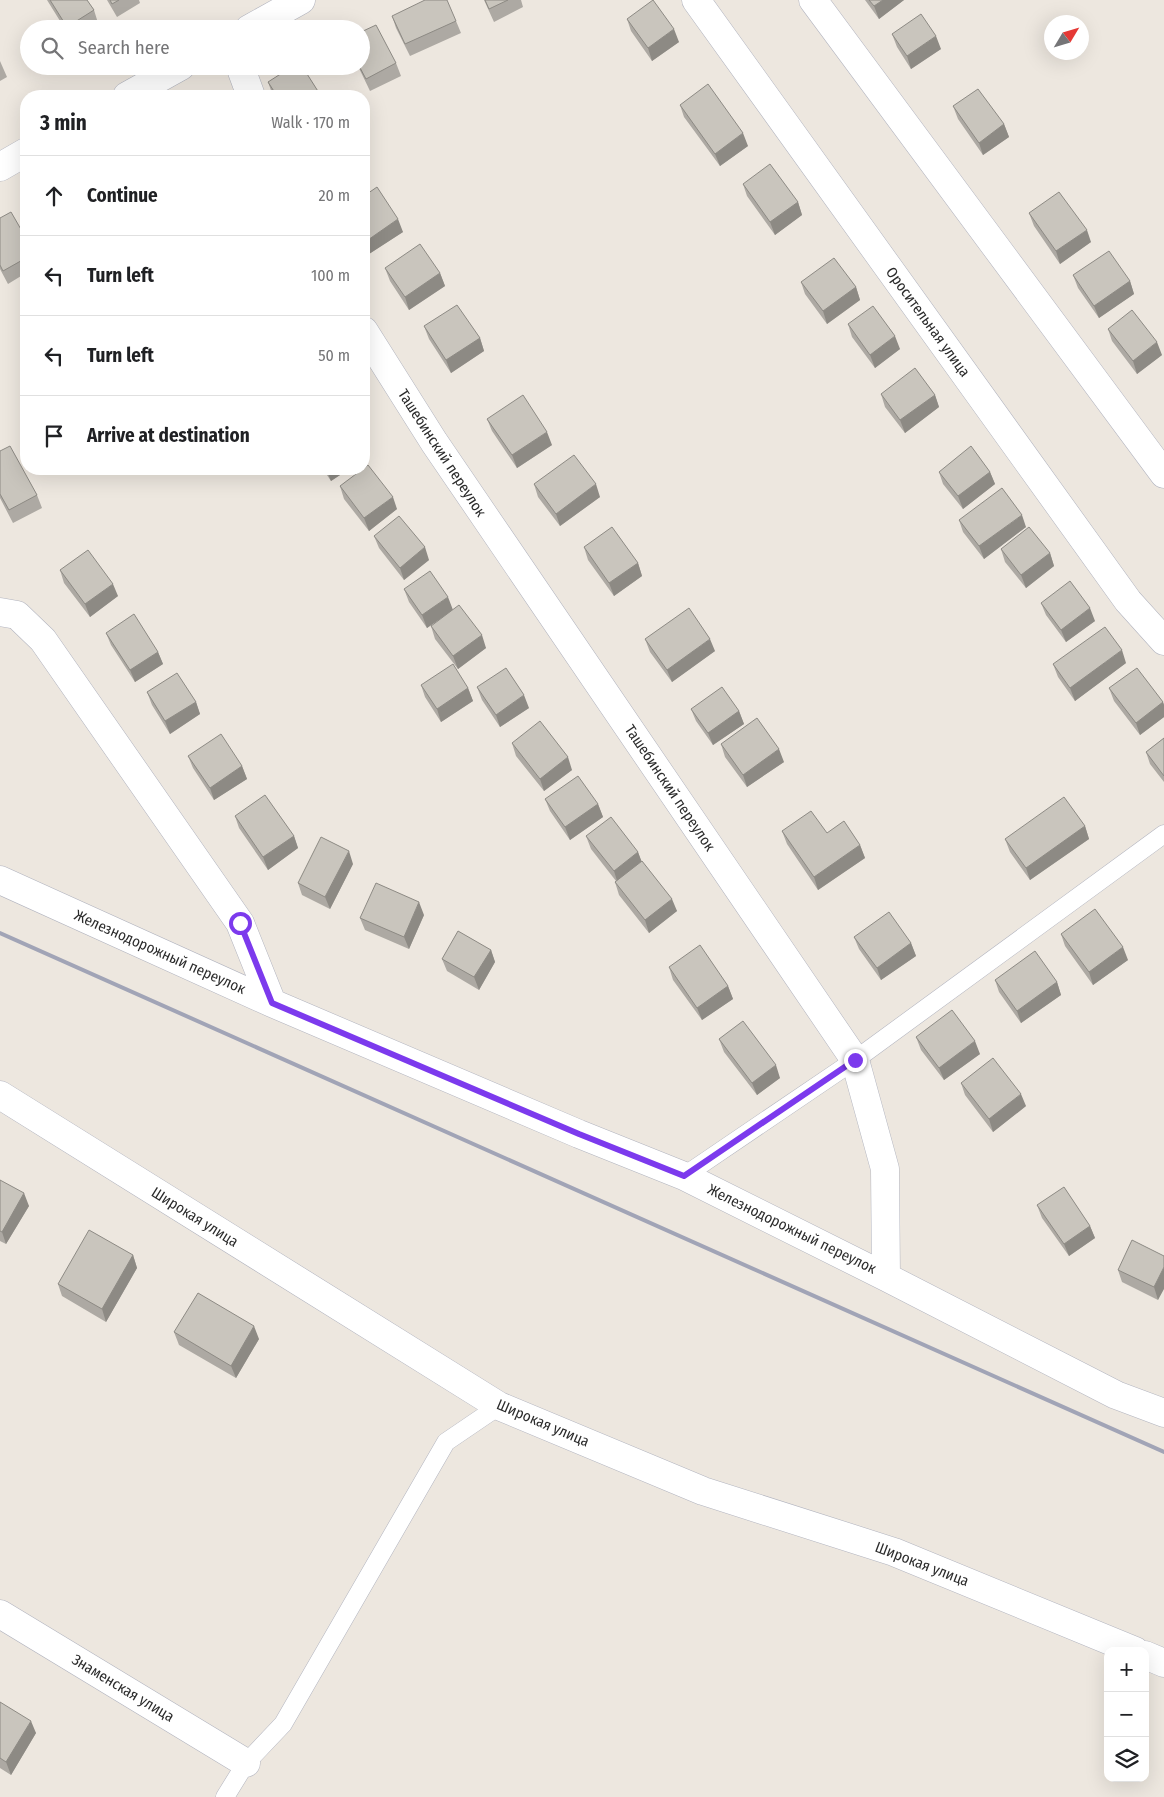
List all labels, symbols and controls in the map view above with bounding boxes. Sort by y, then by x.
north arrow [1044,15,1089,60]
search box [20,20,370,75]
icon: search [38,34,66,62]
text: Search here [78,36,170,59]
text: 3 min [40,110,87,136]
text: Walk · 170 m [271,113,350,132]
icon: ahead [40,182,68,210]
text: Continue [87,184,158,207]
text: 20 m [319,186,350,205]
icon: left [40,262,68,290]
text: Turn left [87,264,154,287]
street label: Оросительная улица [882,264,974,380]
text: 100 m [311,266,350,285]
icon: left [40,342,68,370]
text: Turn left [87,344,154,367]
text: 50 m [318,346,350,365]
street label: Ташебинский переулок [394,386,490,520]
icon: arrive [40,422,68,450]
text: Arrive at destination [87,424,250,447]
street label: Ташебинский переулок [621,721,719,855]
street label: Железнодорожный переулок [72,906,248,998]
route start [229,912,252,935]
route end [844,1049,867,1072]
street label: Железнодорожный переулок [705,1180,879,1278]
street label: Широкая улица [148,1183,242,1251]
street label: Широкая улица [494,1395,592,1451]
street label: Широкая улица [873,1538,971,1590]
map controls [1104,1647,1149,1782]
button: + [1104,1647,1149,1692]
street label: Знаменская улица [69,1650,177,1726]
button: − [1104,1692,1149,1737]
button: layers [1104,1737,1149,1782]

